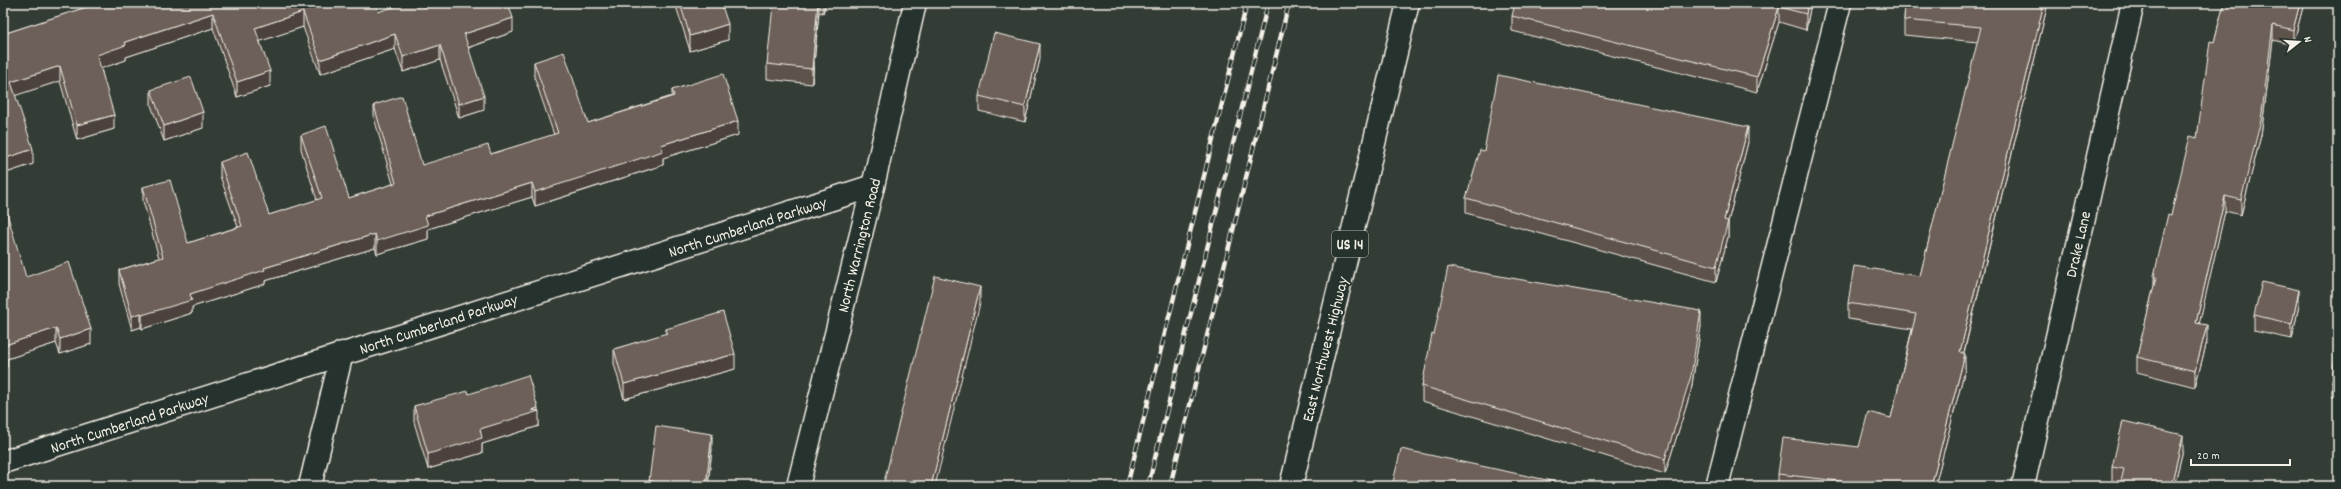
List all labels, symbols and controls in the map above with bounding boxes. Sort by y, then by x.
north arrow [2279,22,2319,62]
text: N [2298,35,2315,45]
street label: North Warrington Road [833,176,888,315]
street label: North Cumberland Parkway [666,192,830,265]
street label: Drake Lane [2061,209,2098,280]
road number: US 14 [1332,231,1368,257]
street label: East Northwest Highway [1297,274,1356,425]
street label: North Cumberland Parkway [357,289,521,362]
street label: North Cumberland Parkway [48,388,212,461]
scale bar [2191,441,2290,467]
text: 20 m [2197,448,2220,465]

